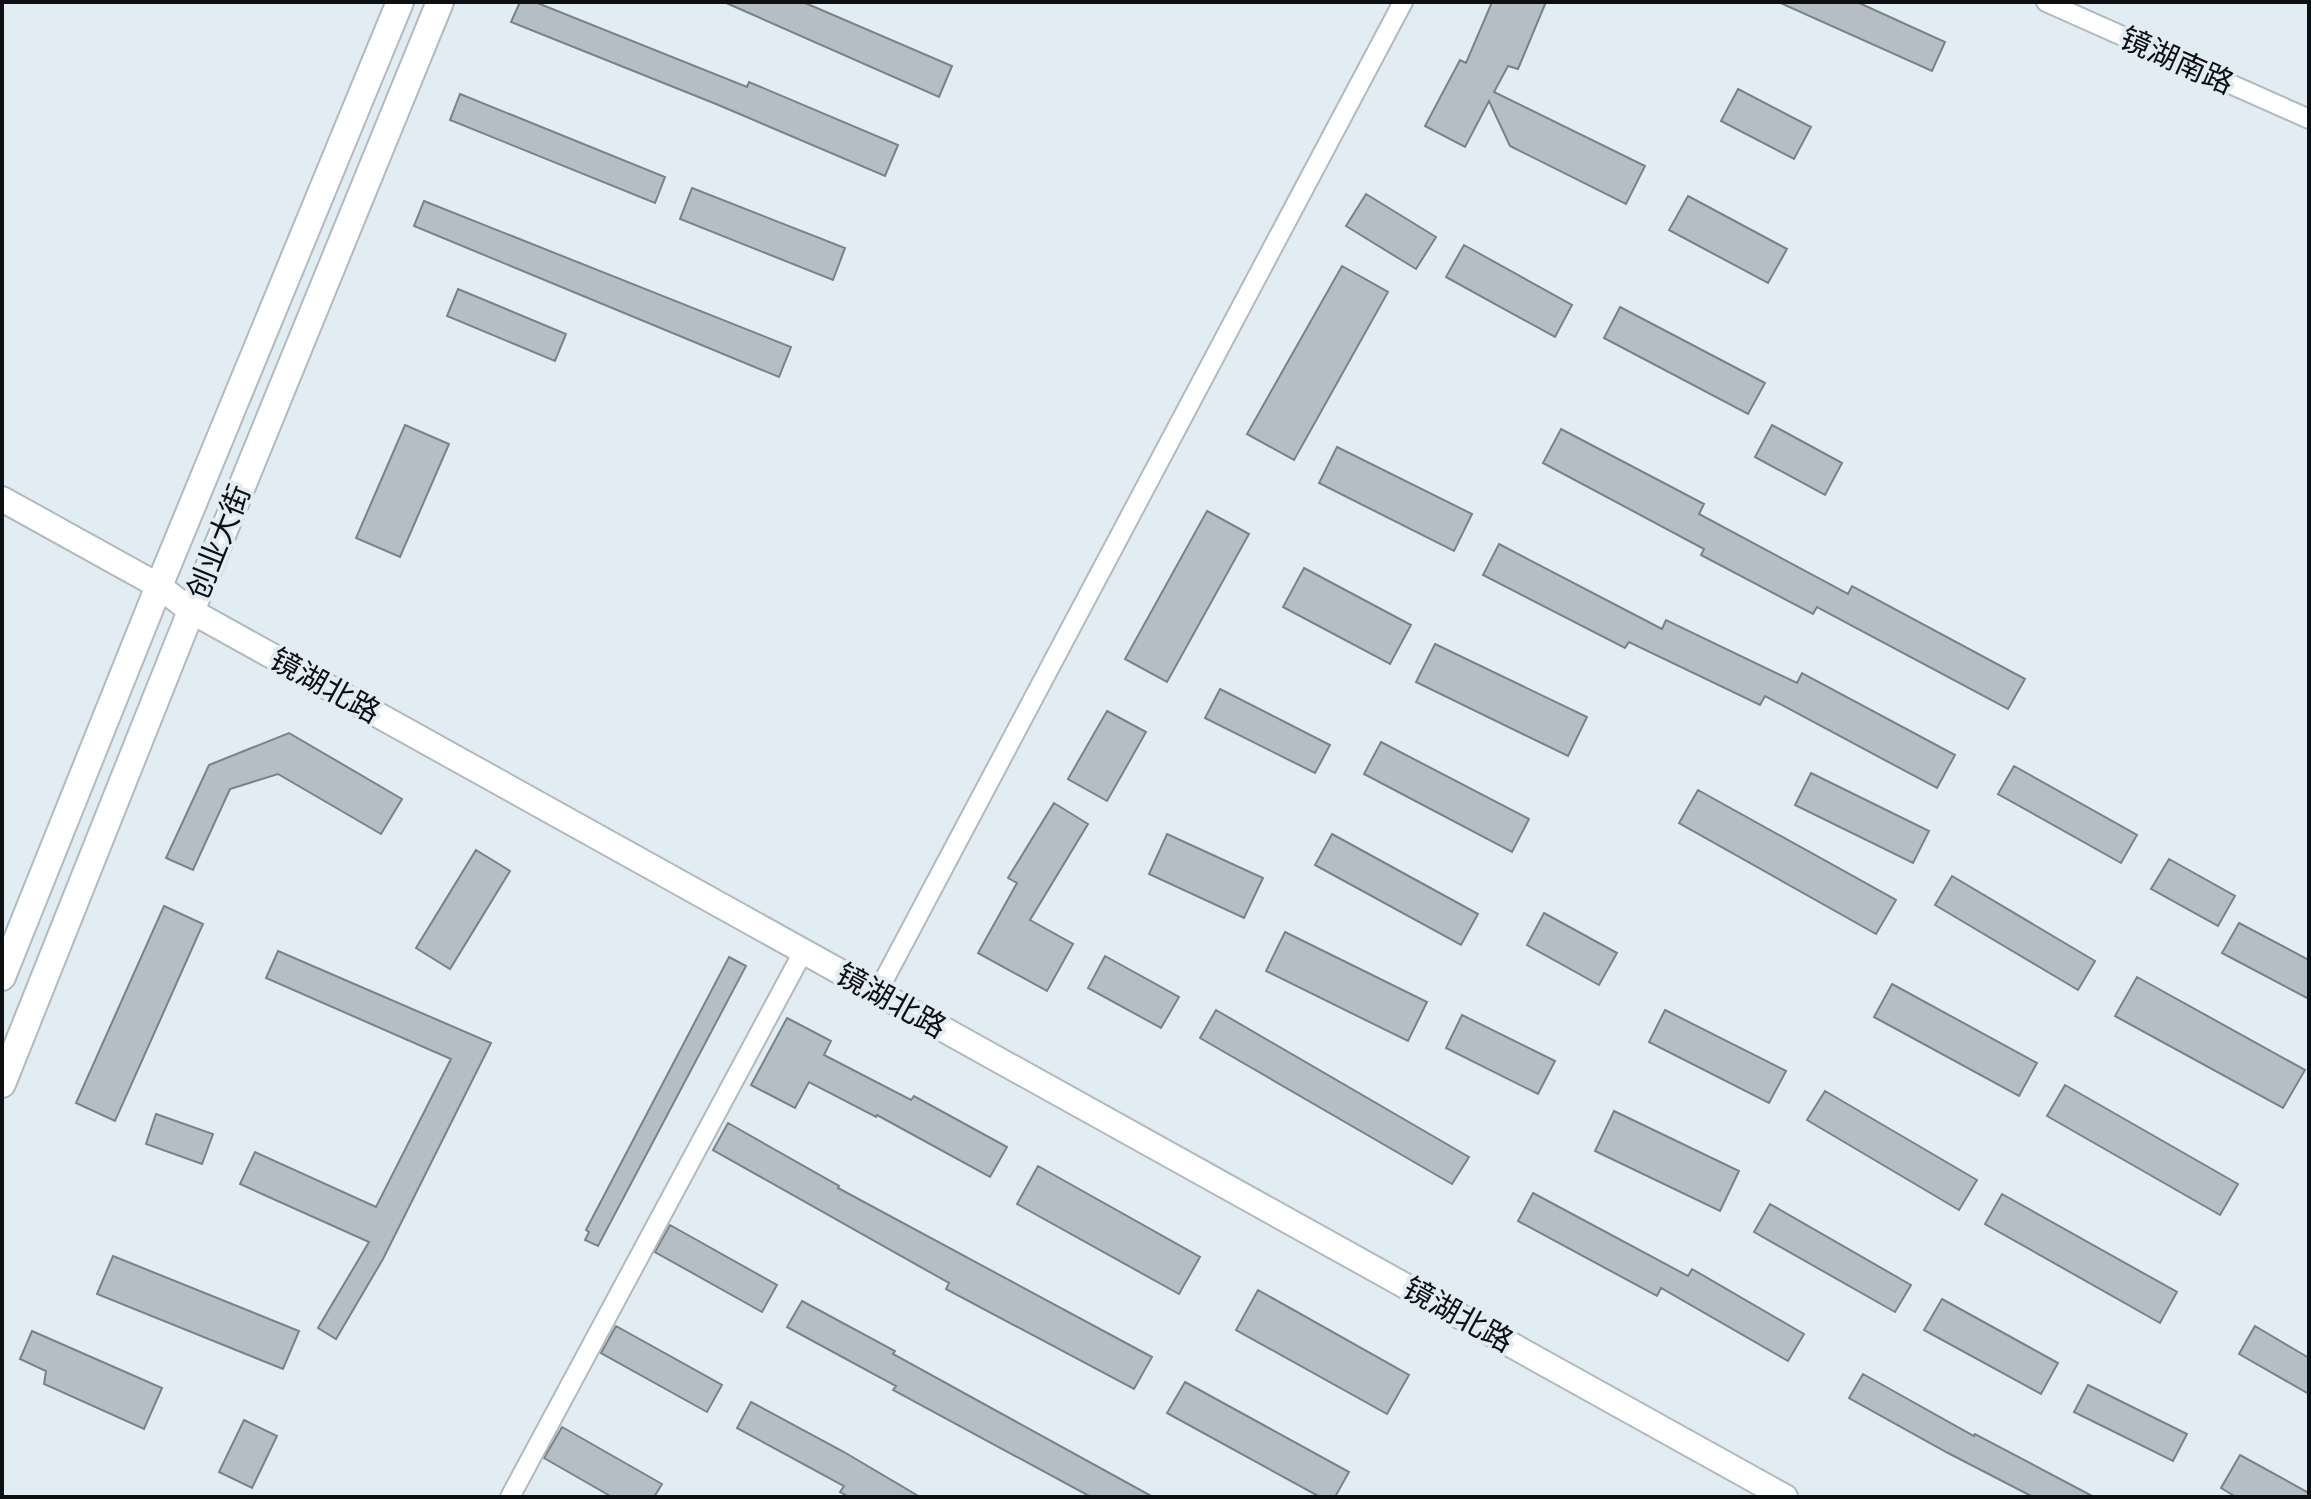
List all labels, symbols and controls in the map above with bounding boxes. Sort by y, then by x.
street label: 镜湖南路 [2114,21,2239,103]
street label: 创业大街 [181,480,259,605]
street label: 镜湖北路 [263,642,386,732]
street label: 镜湖北路 [829,957,952,1047]
street label: 镜湖北路 [1396,1271,1519,1361]

